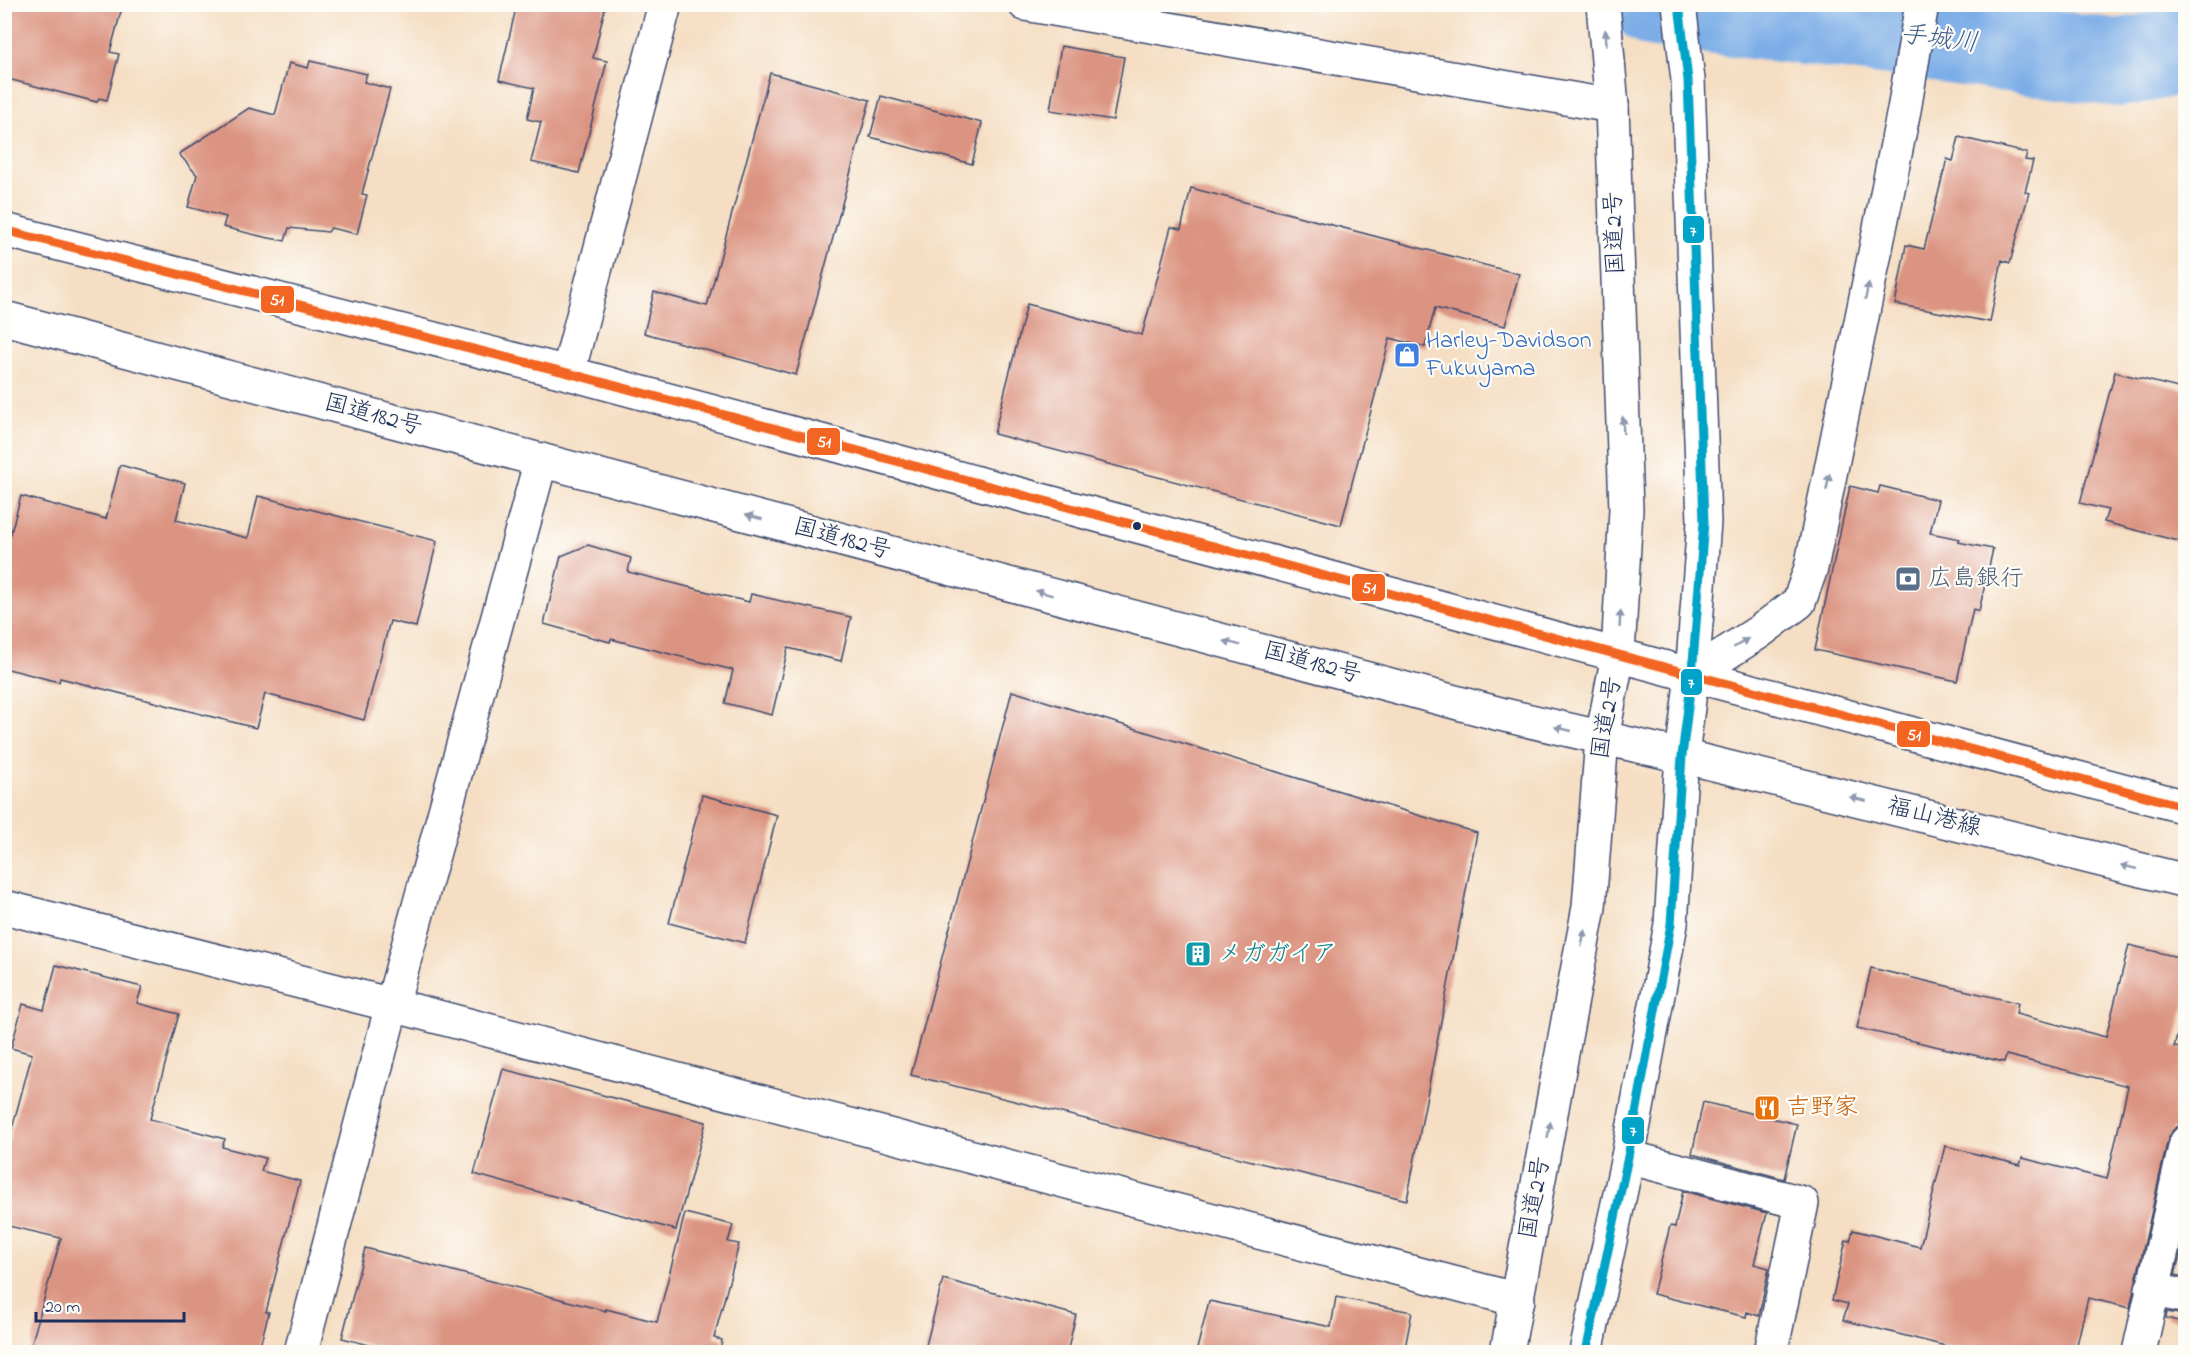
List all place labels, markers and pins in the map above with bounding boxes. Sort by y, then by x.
place label: Harley-Davidson Fukuyama [1425,324,1592,388]
shop icon: Harley-Davidson Fukuyama [1392,340,1422,370]
unlabelled marker [1131,520,1143,532]
place label: 広島銀行 [1928,562,2024,597]
bank icon: 広島銀行 [1893,564,1923,594]
place label: メガガイア [1218,937,1337,972]
building icon: メガガイア [1183,939,1213,969]
place label: 吉野家 [1786,1091,1858,1126]
restaurant icon: 吉野家 [1752,1093,1782,1123]

